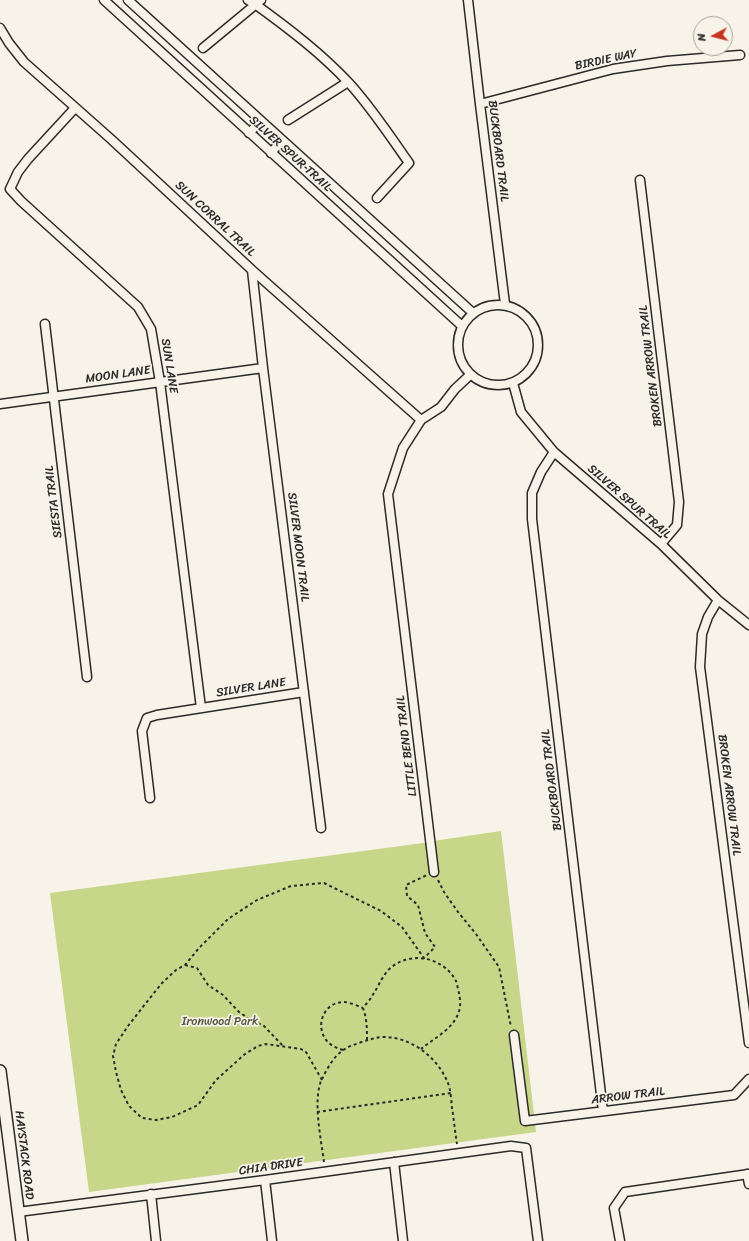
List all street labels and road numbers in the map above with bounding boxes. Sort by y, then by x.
street label: BIRDIE WAY [574,46,638,74]
street label: BUCKBOARD TRAIL [485,99,511,203]
street label: SILVER SPUR TRAIL [246,113,334,195]
street label: SUN CORRAL TRAIL [172,178,258,260]
street label: BROKEN ARROW TRAIL [636,305,666,427]
street label: SUN LANE [158,337,180,395]
street label: MOON LANE [85,363,151,387]
street label: SILVER SPUR TRAIL [584,462,674,542]
street label: SIESTA TRAIL [42,465,66,539]
street label: SILVER MOON TRAIL [284,492,312,602]
street label: SILVER LANE [215,675,287,701]
street label: LITTLE BEND TRAIL [394,695,420,797]
street label: BUCKBOARD TRAIL [539,728,565,832]
street label: BROKEN ARROW TRAIL [714,734,744,856]
street label: ARROW TRAIL [590,1084,666,1108]
street label: HAYSTACK ROAD [11,1110,37,1200]
street label: CHIA DRIVE [238,1155,304,1179]

